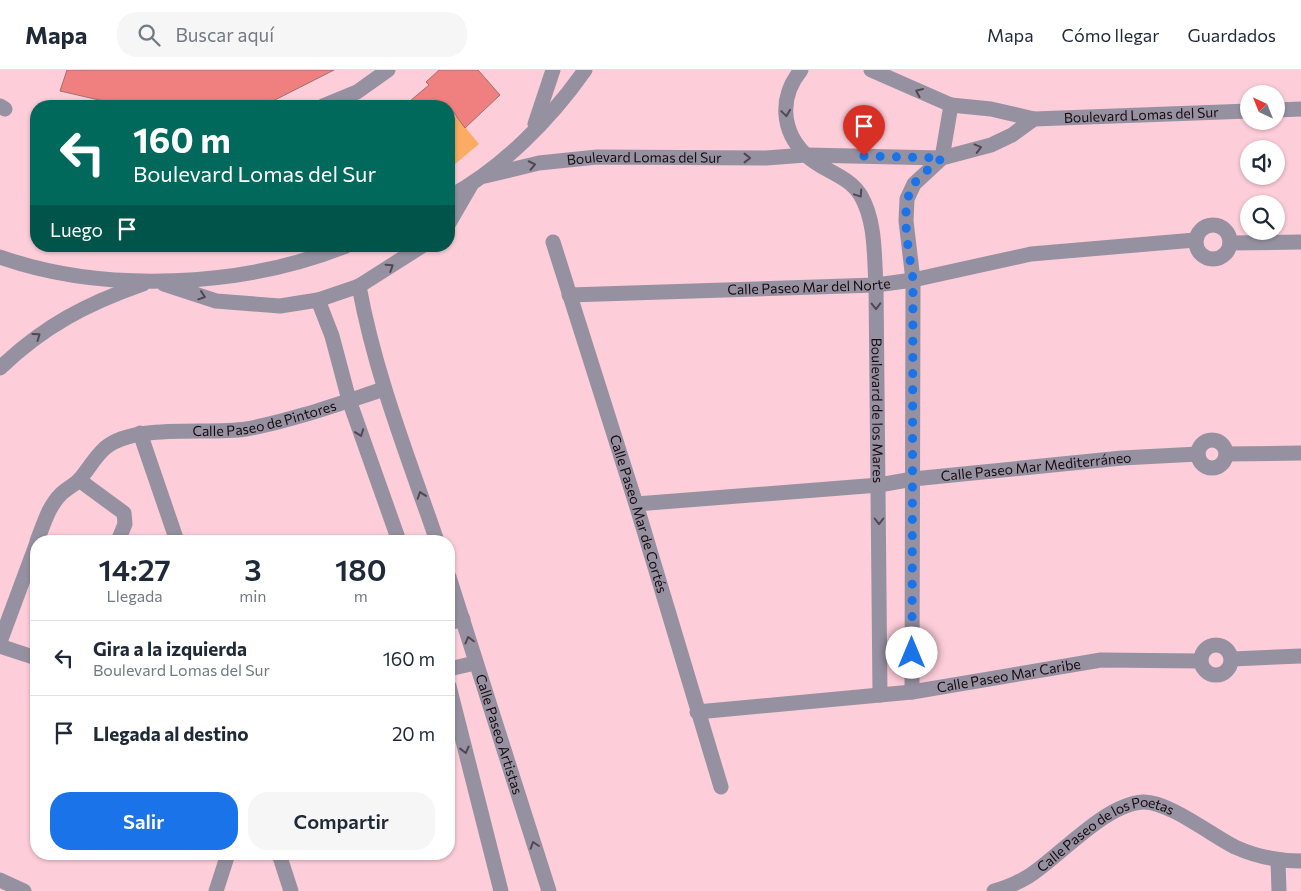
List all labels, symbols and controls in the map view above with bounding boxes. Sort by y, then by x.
search box [117,12,467,57]
text: Mapa [25,20,87,49]
icon: search [135,21,163,49]
text: Buscar aquí [175,23,274,46]
text: Mapa [987,24,1034,46]
text: Cómo llegar [1062,24,1159,46]
text: Guardados [1187,24,1276,46]
north arrow [1240,85,1285,130]
map controls [1240,85,1285,240]
one-way arrow [915,88,924,98]
street label: Boulevard Lomas del Sur [1064,103,1219,126]
pin [843,105,885,156]
one-way arrow [780,110,791,118]
icon: arrive [850,112,878,140]
text: 160 m [133,117,231,160]
icon: left [50,120,115,185]
button: sound [1240,140,1285,185]
one-way arrow [974,143,983,154]
street label: Boulevard Lomas del Sur [566,148,722,168]
one-way arrow [744,153,751,163]
text: Boulevard Lomas del Sur [133,160,376,187]
one-way arrow [528,160,537,171]
one-way arrow [853,188,862,198]
button: search [1240,195,1285,240]
icon: arrive [113,215,141,243]
text: Luego [50,218,103,241]
one-way arrow [385,263,394,273]
street label: Calle Paseo Mar del Norte [727,274,891,298]
one-way arrow [197,291,205,301]
one-way arrow [871,302,881,310]
one-way arrow [31,333,40,342]
street label: Boulevard de los Mares [869,338,887,483]
street label: Calle Paseo de Pintores [192,396,338,439]
one-way arrow [355,428,365,436]
street label: Calle Paseo Mar de Cortés [607,432,671,595]
street label: Calle Paseo Mar Mediterráneo [940,449,1132,484]
one-way arrow [417,491,427,500]
one-way arrow [874,518,884,525]
text: 14:27 [98,550,171,587]
text: 3 [244,550,262,587]
text: 180 [335,550,387,587]
text: Llegada [107,586,163,605]
text: min [239,586,266,605]
text: m [354,586,368,605]
position arrow [885,626,937,678]
one-way arrow [464,636,474,644]
text: Gira a la izquierda [93,637,247,660]
icon: left [50,644,78,672]
text: 160 m [383,647,435,670]
street label: Calle Paseo Mar Caribe [935,655,1082,696]
text: Boulevard Lomas del Sur [93,660,270,679]
street label: Calle Paseo Artistas [472,672,527,796]
icon: arrive [50,719,78,747]
text: Llegada al destino [93,722,249,745]
text: 20 m [392,722,435,745]
one-way arrow [459,746,470,754]
button: Salir [50,792,238,850]
button: Compartir [248,792,435,850]
street label: Calle Paseo de los Poetas [1033,793,1177,875]
one-way arrow [529,841,539,849]

